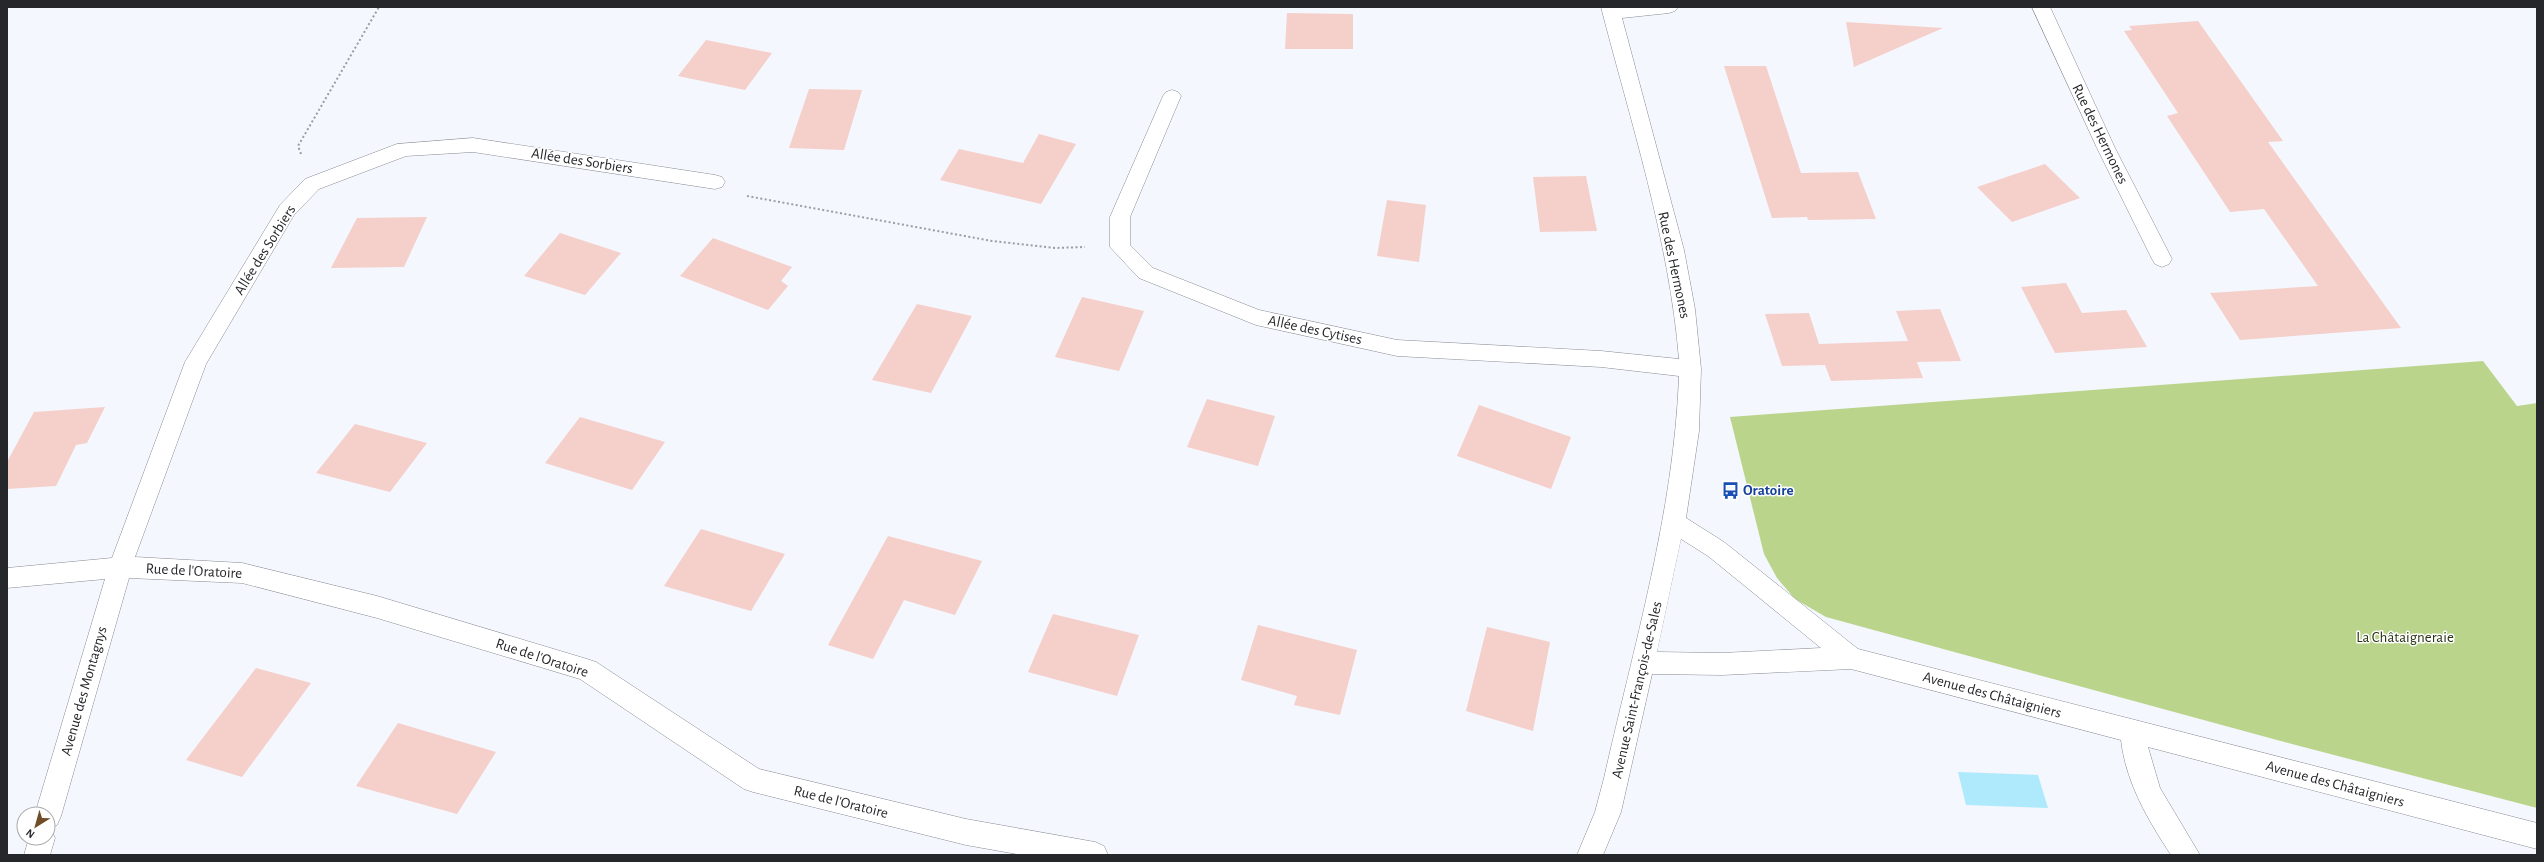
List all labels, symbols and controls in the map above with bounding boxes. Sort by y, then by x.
street label: Rue des Hermones [2069,82,2131,186]
street label: Allée des Sorbiers [530,146,634,176]
street label: Allée des Sorbiers [231,203,299,297]
street label: Rue des Hermones [1655,210,1693,320]
street label: Allée des Cytises [1267,313,1363,347]
bus stop icon: Oratoire [1720,480,1740,500]
place label: Oratoire [1743,483,1793,498]
street label: Rue de l'Oratoire [145,561,243,581]
street label: Avenue Saint-François-de-Sales [1609,600,1665,780]
street label: Avenue des Montagnys [58,625,110,757]
park label: La Châtaigneraie [2356,630,2454,645]
street label: Rue de l'Oratoire [494,636,590,680]
street label: Avenue des Châtaigniers [1921,669,2063,721]
street label: Avenue des Châtaigniers [2264,758,2406,810]
street label: Rue de l'Oratoire [792,783,890,821]
north arrow [16,806,56,846]
text: N [24,827,37,840]

